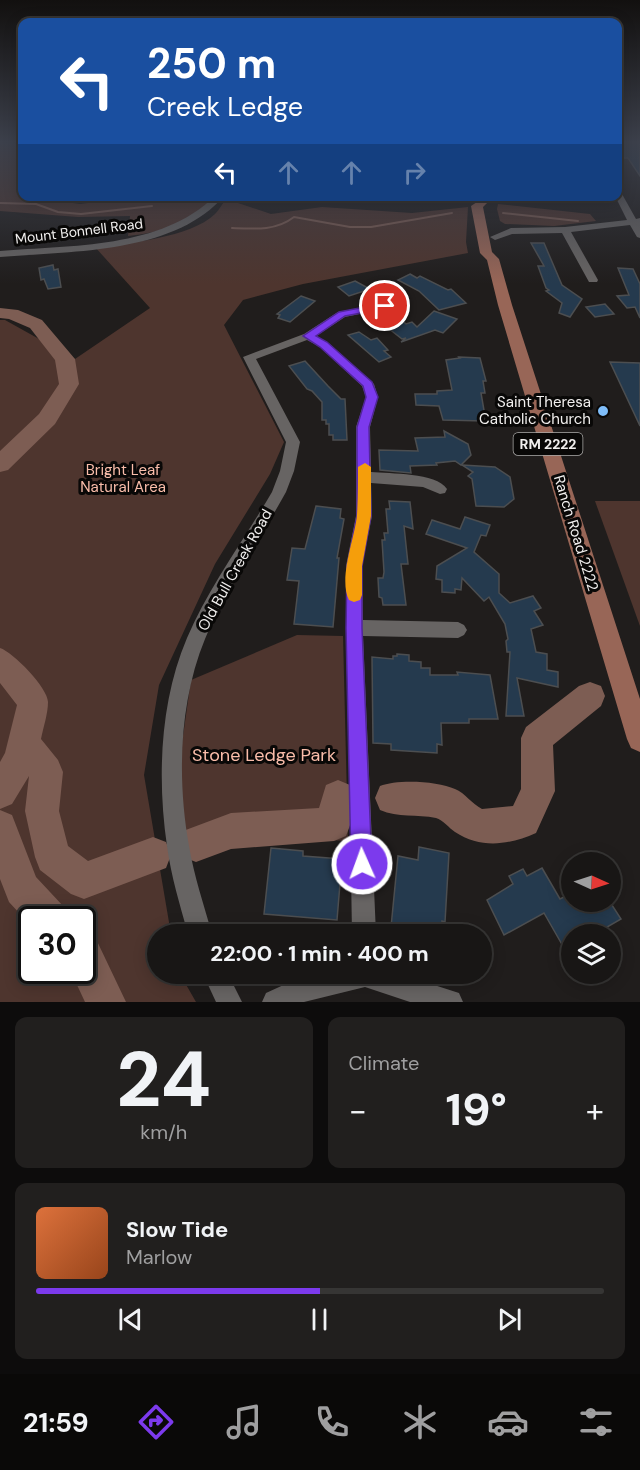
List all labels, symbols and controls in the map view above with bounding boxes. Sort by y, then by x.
text: 250 m [147,36,276,91]
icon: left [48,42,126,120]
text: Creek Ledge [147,89,303,124]
icon: left [209,156,242,189]
icon: ahead [272,156,305,189]
icon: ahead [335,156,368,189]
icon: right [398,156,431,189]
street label: Mount Bonnell Road [14,214,144,248]
pin [359,280,410,331]
icon: arrive [368,289,401,322]
place label: Saint Theresa Catholic Church [479,392,591,429]
marker: Saint Theresa Catholic Church [596,404,610,418]
road number: RM 2222 [514,433,582,455]
park label: Bright Leaf Natural Area [80,460,166,497]
street label: Ranch Road 2222 [549,473,603,593]
street label: Old Bull Creek Road [193,506,277,634]
park label: Stone Ledge Park [192,743,336,767]
position arrow [330,832,394,896]
north arrow [561,852,621,912]
map controls [561,852,621,984]
speed limit sign: 30 [18,906,96,984]
button: layers [561,924,621,984]
text: 22:00 · 1 min · 400 m [210,939,429,968]
text: 24 [116,1029,211,1130]
text: Climate [349,1050,419,1076]
text: 19° [446,1080,507,1139]
text: − [349,1089,367,1132]
text: + [586,1089,604,1132]
text: km/h [140,1119,187,1145]
text: Slow Tide [126,1215,228,1244]
text: Marlow [126,1244,192,1270]
icon: previous [114,1303,147,1336]
icon: pause [303,1303,336,1336]
icon: next [493,1303,526,1336]
icon: directions [135,1401,177,1443]
icon: music [223,1401,265,1443]
icon: phone [311,1401,353,1443]
icon: climate [399,1401,441,1443]
icon: car [487,1401,529,1443]
icon: filters [575,1401,617,1443]
text: 21:59 [23,1405,89,1440]

